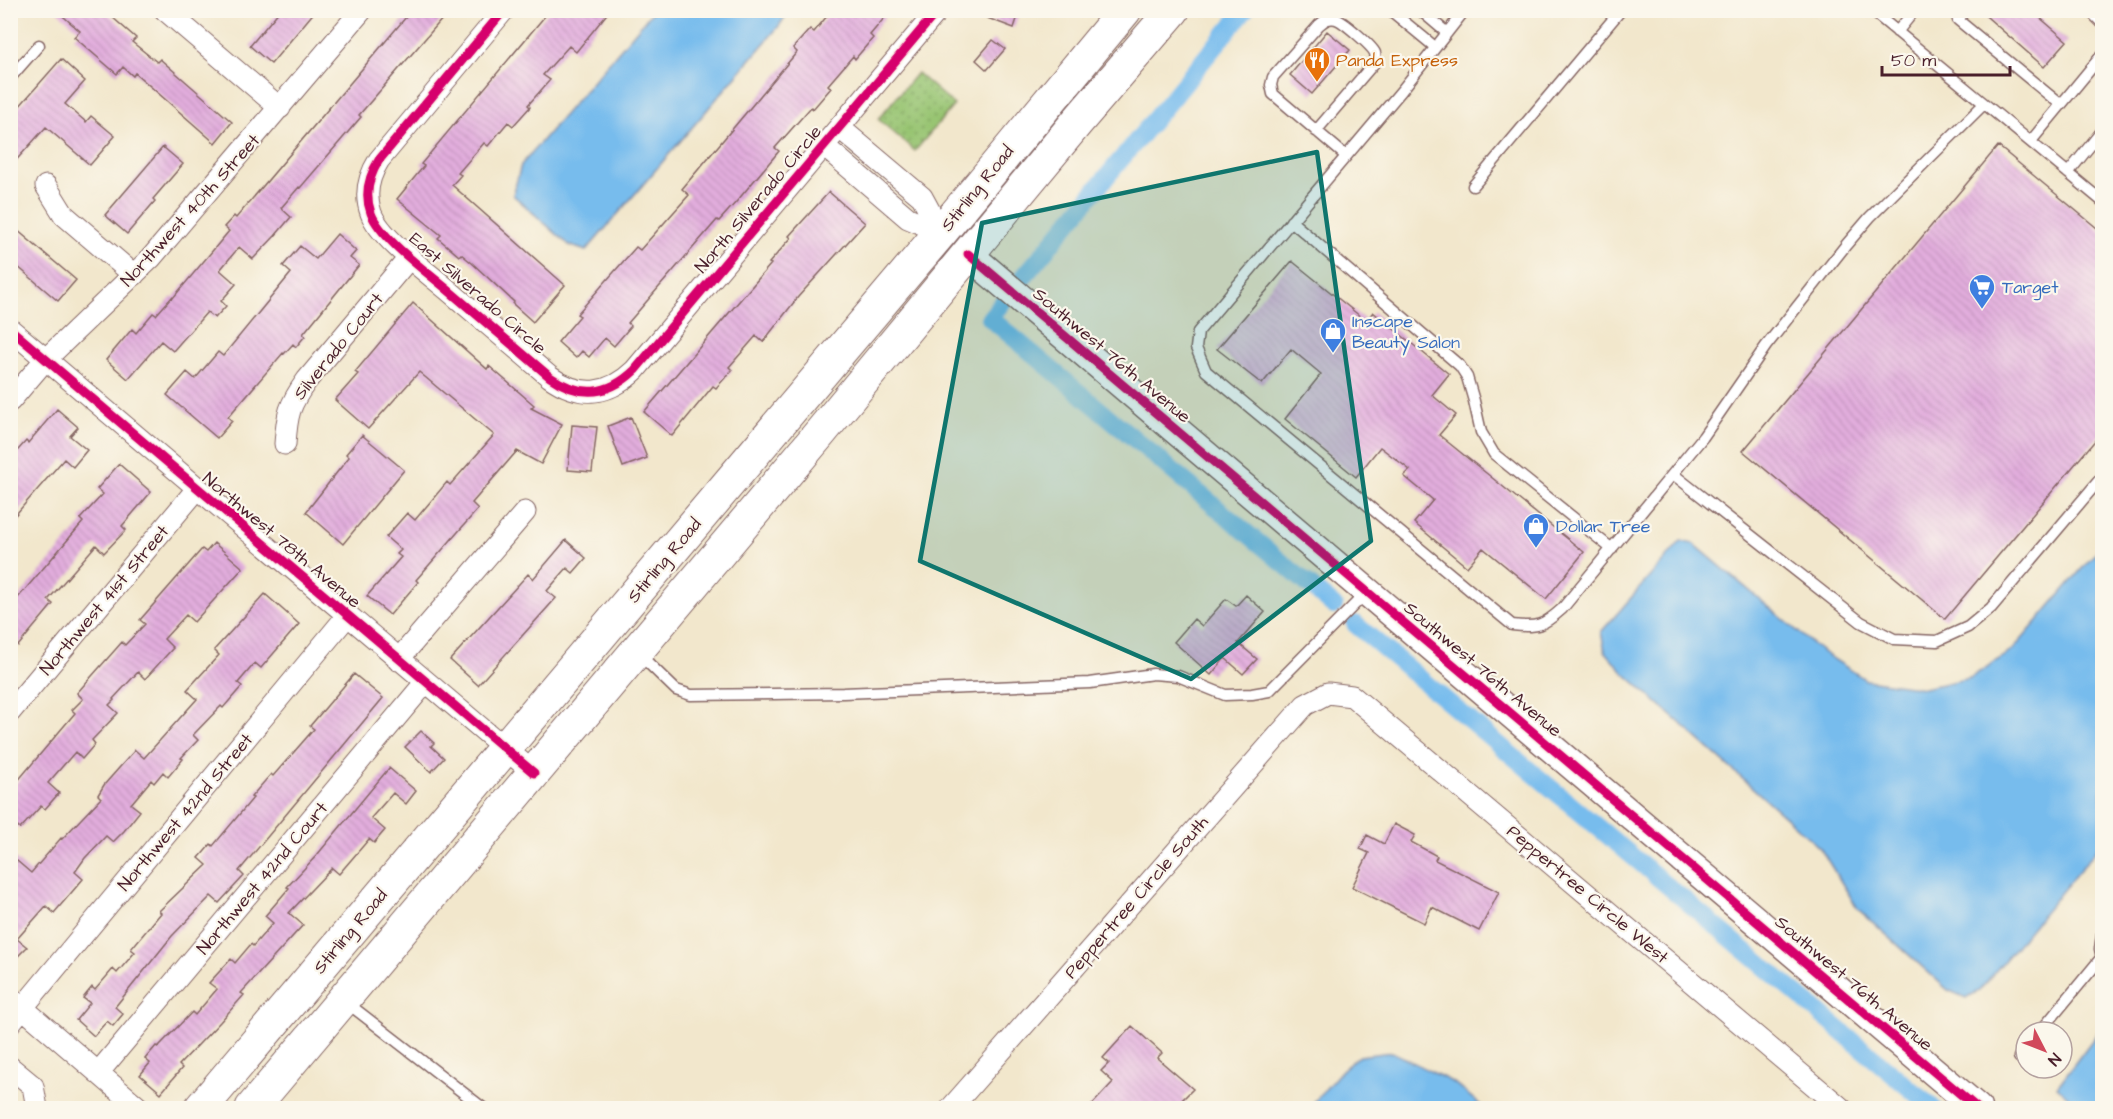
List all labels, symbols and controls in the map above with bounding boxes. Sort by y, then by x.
scale bar [1882,39,2010,77]
restaurant icon: Panda Express [1302,45,1332,83]
place label: Panda Express [1336,48,1458,73]
text: 50 m [1891,48,1936,73]
street label: North Silverado Circle [689,120,828,279]
street label: Northwest 40th Street [115,128,266,292]
street label: Stirling Road [935,140,1021,237]
street label: East Silverado Circle [404,227,552,360]
supermarket icon: Target [1967,272,1997,310]
place label: Target [2002,275,2059,301]
street label: Southwest 76th Avenue [1027,282,1196,429]
street label: Silverado Court [287,287,390,405]
place label: Inscape Beauty Salon [1352,309,1460,356]
shop icon: Inscape Beauty Salon [1318,316,1348,354]
street label: Northwest 78th Avenue [197,467,367,614]
shop icon: Dollar Tree [1521,511,1551,549]
street label: Stirling Road [621,512,708,609]
place label: Dollar Tree [1556,514,1651,539]
street label: Northwest 41st Street [34,519,175,681]
street label: Southwest 76th Avenue [1398,596,1567,743]
street label: Northwest 42nd Street [112,728,259,897]
street label: Northwest 42nd Court [191,796,334,960]
street label: Peppertree Circle South [1059,810,1214,984]
street label: Peppertree Circle West [1501,819,1675,970]
street label: Stirling Road [307,883,394,980]
street label: Southwest 76th Avenue [1769,910,1938,1057]
north arrow [2014,1020,2074,1080]
text: N [2043,1048,2066,1070]

